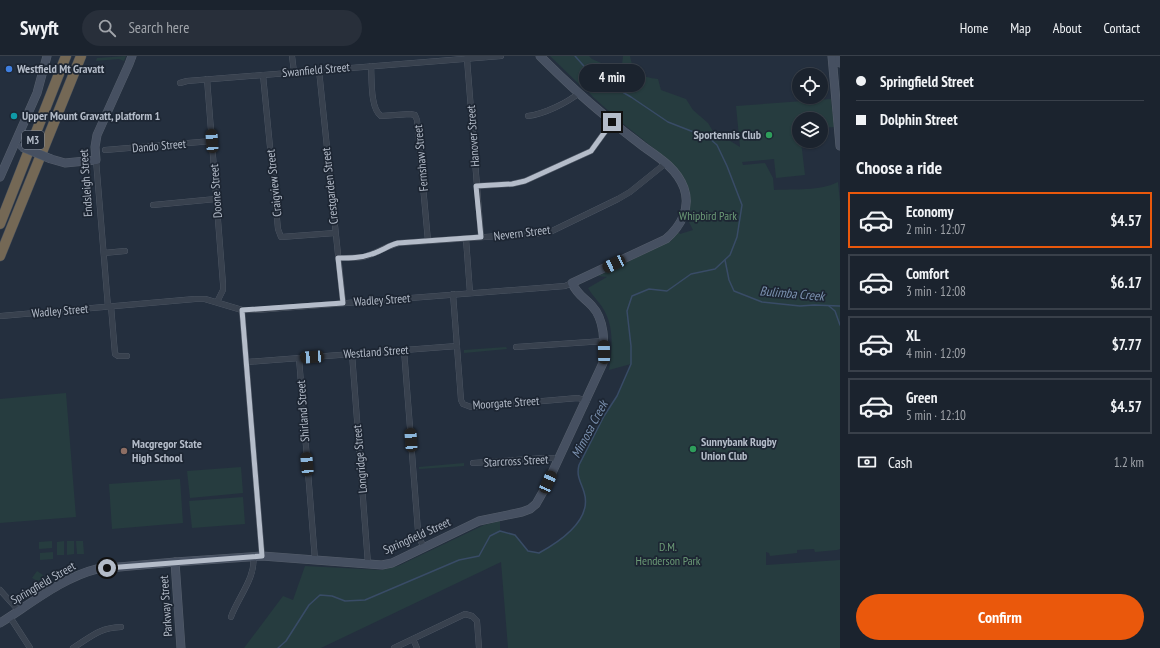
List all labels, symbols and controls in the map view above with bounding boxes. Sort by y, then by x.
search box [82,10,362,46]
text: Swyft [20,16,58,40]
icon: search [96,17,118,39]
text: Search here [128,18,189,37]
text: Home [960,19,988,37]
text: Map [1010,19,1031,37]
text: About [1053,19,1082,37]
text: Contact [1104,19,1140,37]
street label: Swanfield Street [281,59,351,80]
place label: Westfield Mt Gravatt [16,61,105,76]
marker: Westfield Mt Gravatt [4,64,14,74]
callout: 4 min [579,64,645,92]
map controls [792,68,828,148]
button: locate [792,68,828,104]
text: 4 min [599,69,625,86]
text: Springfield Street [880,72,974,91]
street label: Hanover Street [463,104,482,167]
place label: Upper Mount Gravatt, platform 1 [22,108,161,123]
text: Dolphin Street [880,110,958,129]
marker: Upper Mount Gravatt, platform 1 [9,111,19,121]
button: layers [792,112,828,148]
route end [603,113,621,131]
street label: Fernshaw Street [410,123,431,192]
place label: Sportennis Club [694,127,762,142]
car [205,129,219,153]
marker: Sportennis Club [764,130,774,140]
road number: M3 [22,131,44,149]
street label: Dando Street [131,136,187,155]
street label: Crestgarden Street [318,146,341,225]
street label: Endsleigh Street [76,148,95,217]
street label: Craigview Street [262,148,284,217]
text: Choose a ride [856,156,942,179]
street label: Doone Street [206,163,225,219]
icon: car [858,202,894,238]
text: Economy [906,202,954,221]
park label: Whipbird Park [679,208,737,223]
text: $4.57 [1110,211,1142,230]
text: 2 min · 12:07 [906,221,966,238]
street label: Nevern Street [493,222,552,243]
car [601,253,627,275]
icon: car [858,264,894,300]
text: Comfort [906,264,949,283]
text: $6.17 [1110,273,1142,292]
water label: Bulimba Creek [759,282,827,305]
text: 3 min · 12:08 [906,283,966,300]
street label: Wadley Street [353,290,411,309]
street label: Wadley Street [31,300,90,320]
icon: car [858,326,894,362]
text: XL [906,326,920,345]
text: $7.77 [1112,335,1142,354]
car [598,340,610,364]
street label: Westland Street [343,342,410,361]
text: 4 min · 12:09 [906,345,966,362]
car [300,350,324,364]
street label: Shirland Street [293,379,312,442]
icon: car [858,388,894,424]
text: Green [906,388,938,407]
street label: Moorgate Street [472,393,541,412]
water label: Mimosa Creek [567,396,613,461]
text: $4.57 [1110,397,1142,416]
text: 5 min · 12:10 [906,407,966,424]
street label: Longridge Street [349,423,370,494]
car [404,428,418,452]
place label: Sunnybank Rugby Union Club [701,434,777,463]
place label: Macgregor State High School [132,436,202,465]
marker: Sunnybank Rugby Union Club [688,444,698,454]
marker: Macgregor State High School [119,446,129,456]
street label: Starcross Street [483,451,549,470]
icon: cash [856,451,878,473]
car [300,452,314,476]
text: Cash [888,453,912,472]
text: 1.2 km [1114,454,1144,471]
car [538,469,558,495]
street label: Springfield Street [381,514,453,557]
park label: D.M. Henderson Park [636,539,701,568]
street label: Springfield Street [8,558,78,607]
route start [98,559,116,577]
street label: Parkway Street [156,574,175,637]
button: Confirm [856,594,1144,640]

